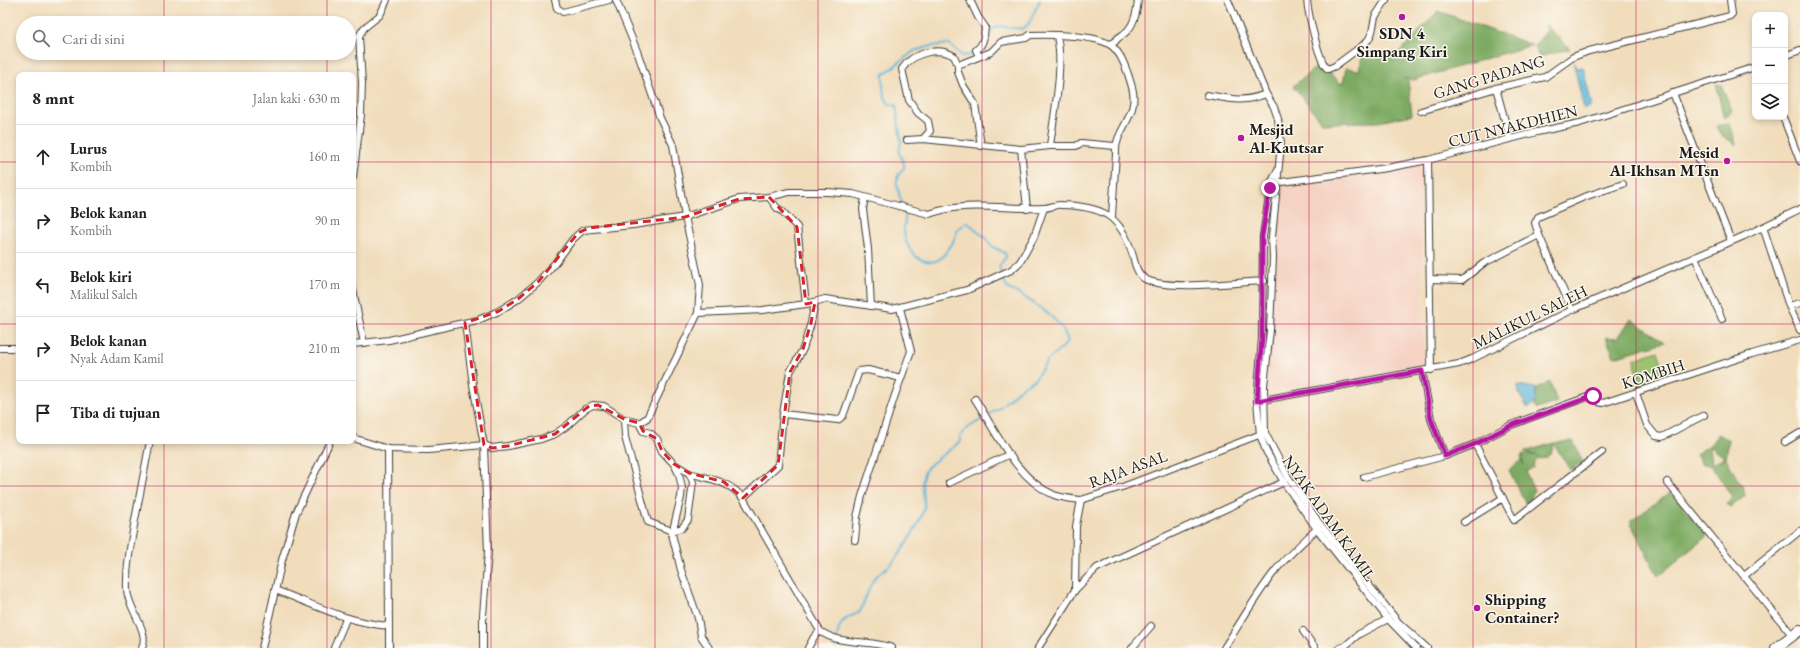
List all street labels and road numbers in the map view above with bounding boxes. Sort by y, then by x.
street label: GANG PADANG [1431,50,1548,104]
street label: CUT NYAKDHIEN [1446,100,1580,152]
street label: MALIKUL SALEH [1469,280,1591,354]
street label: KOMBIH [1619,354,1687,394]
street label: RAJA ASAL [1086,445,1171,493]
street label: NYAK ADAM KAMIL [1278,451,1381,585]

